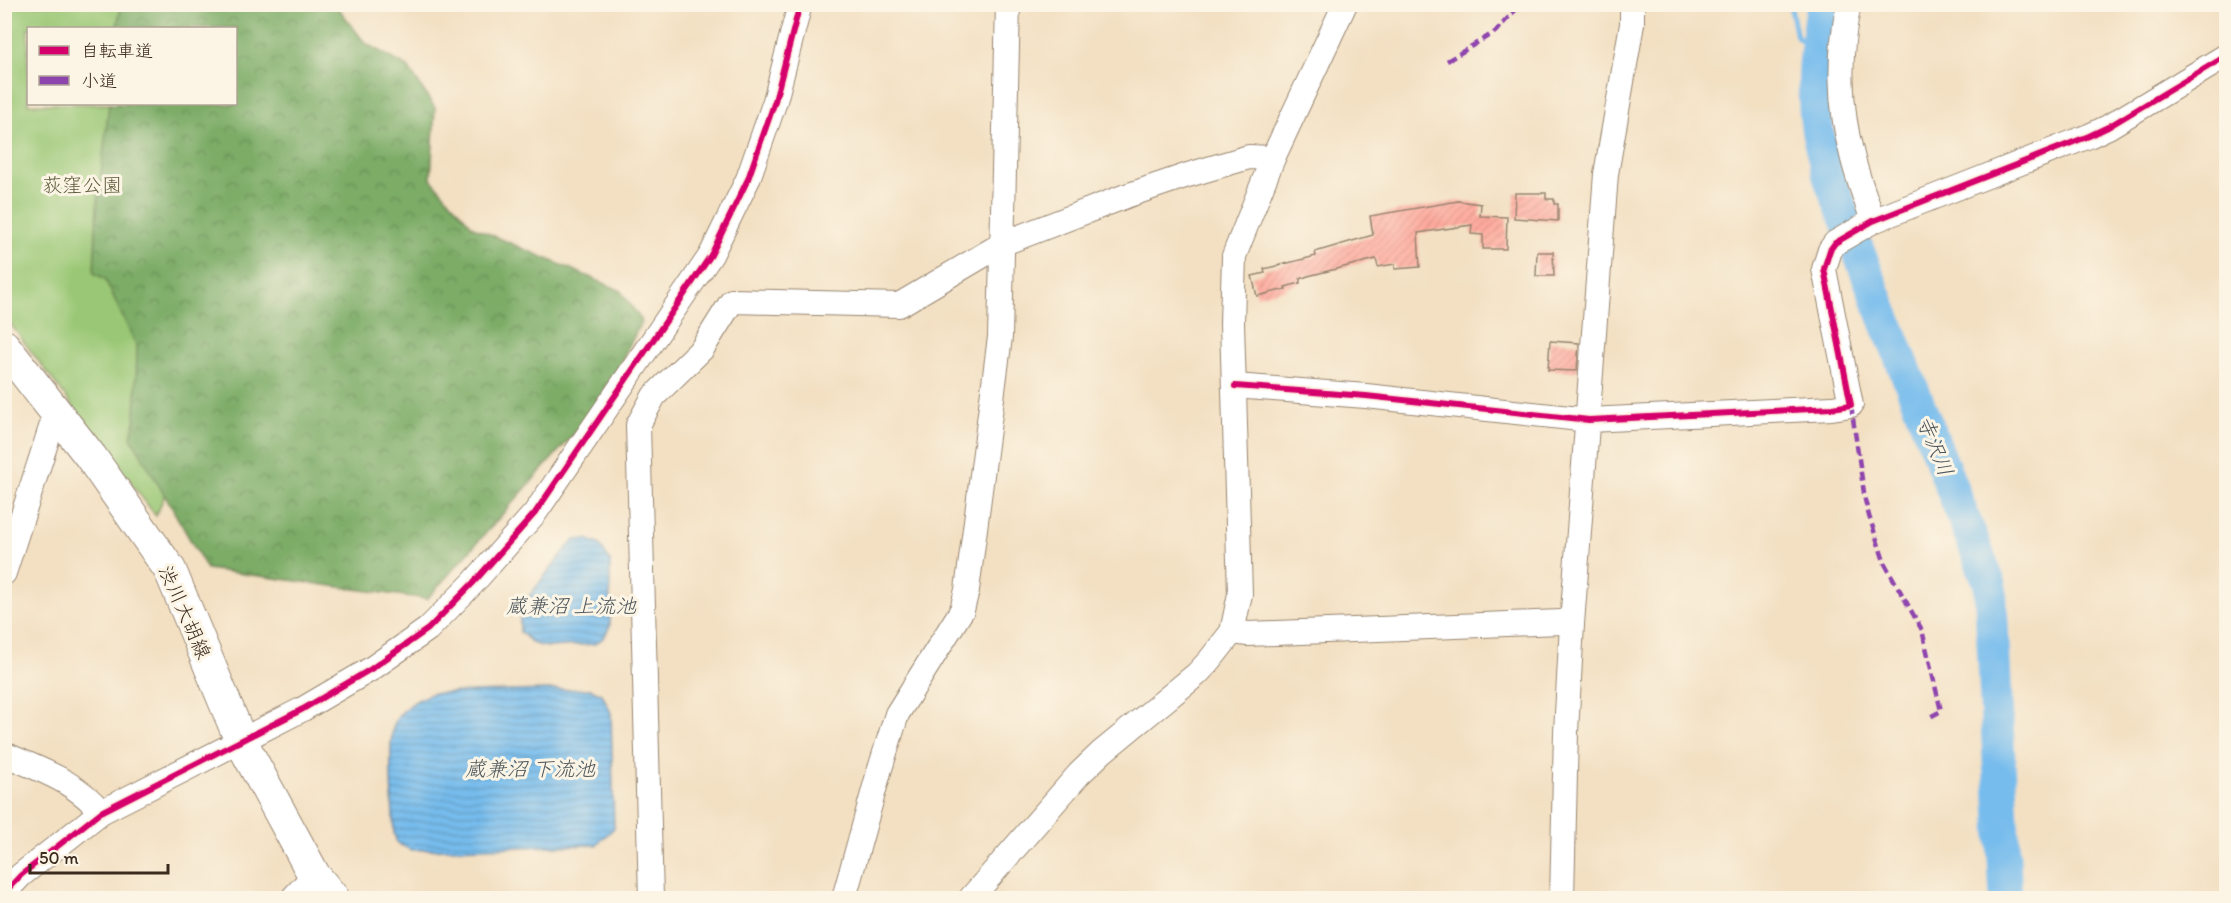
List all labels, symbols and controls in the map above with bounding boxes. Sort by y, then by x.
legend [27,27,237,105]
text: 自転車道 [81,40,153,62]
text: 小道 [81,70,117,92]
park label: 荻窪公園 [42,173,122,197]
water label: 寺沢川 [1912,412,1959,480]
street label: 渋川大胡線 [154,561,216,663]
water label: 蔵兼沼 上流池 [506,593,637,618]
water label: 蔵兼沼 下流池 [465,756,596,781]
scale bar [30,837,168,875]
text: 50 m [39,847,79,869]

